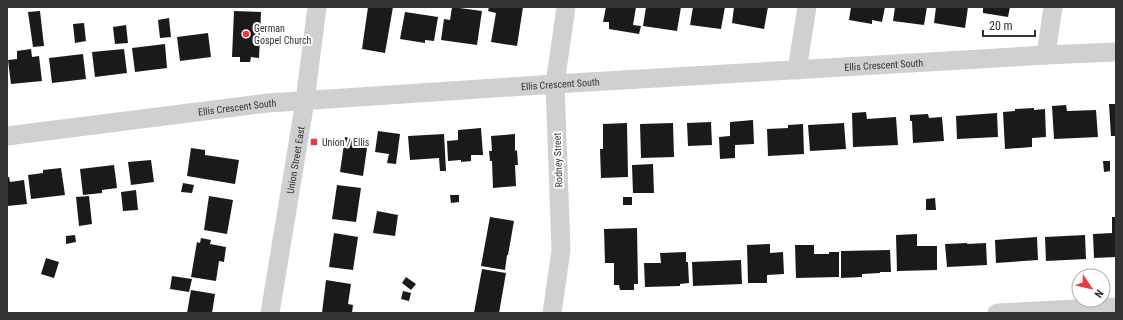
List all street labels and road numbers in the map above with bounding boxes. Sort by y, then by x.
street label: Ellis Crescent South [844,57,924,72]
street label: Ellis Crescent South [521,76,600,92]
street label: Ellis Crescent South [197,97,277,117]
street label: Union Street East [284,126,306,195]
street label: Rodney Street [552,132,564,188]

